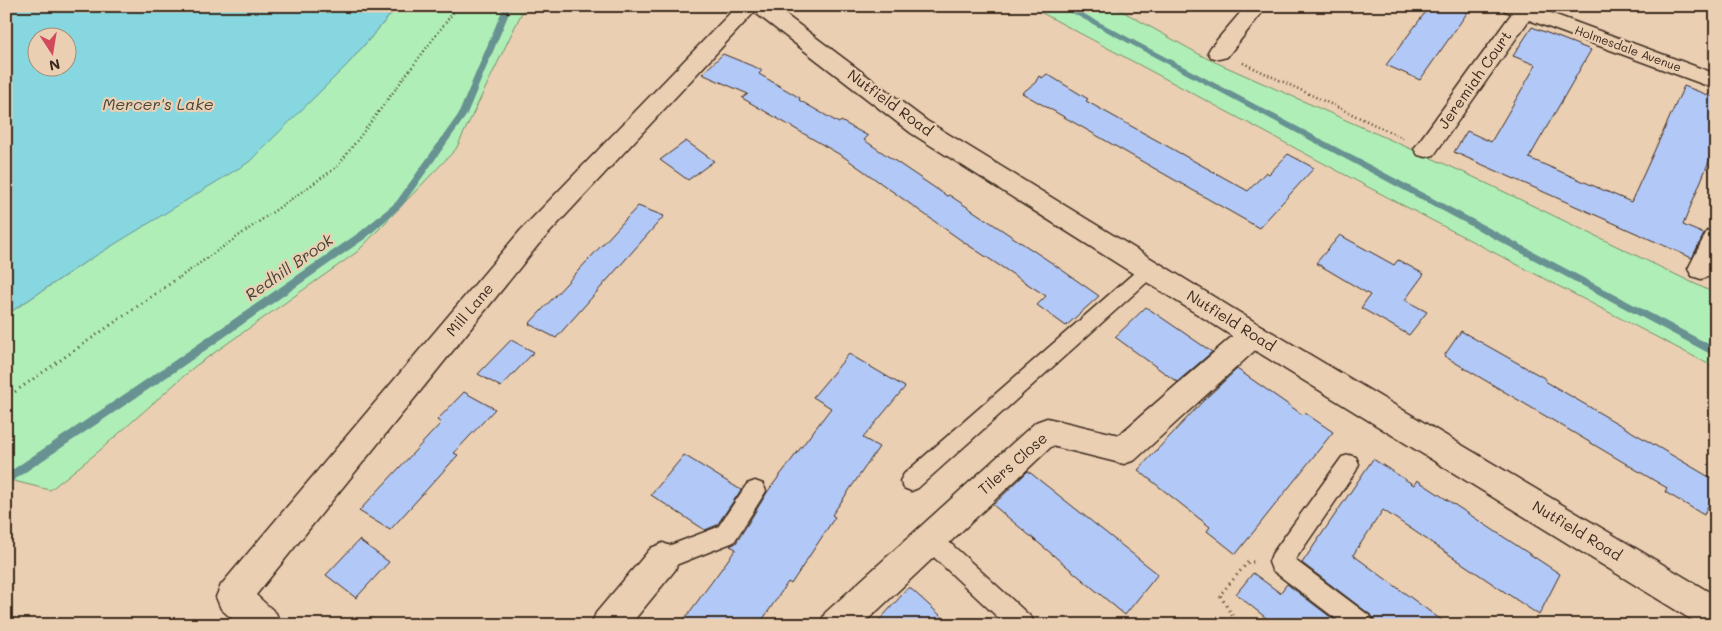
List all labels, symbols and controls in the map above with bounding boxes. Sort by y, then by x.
street label: Holmesdale Avenue [1573,21,1684,75]
street label: Jeremiah Court [1433,26,1515,132]
north arrow [28,28,78,78]
text: N [48,55,62,76]
street label: Nutfield Road [844,64,937,140]
water label: Mercer's Lake [102,93,214,114]
water label: Redhill Brook [241,228,337,305]
street label: Mill Lane [441,279,497,340]
street label: Nutfield Road [1183,285,1280,355]
street label: Tilers Close [973,428,1051,499]
street label: Nutfield Road [1529,496,1626,565]

